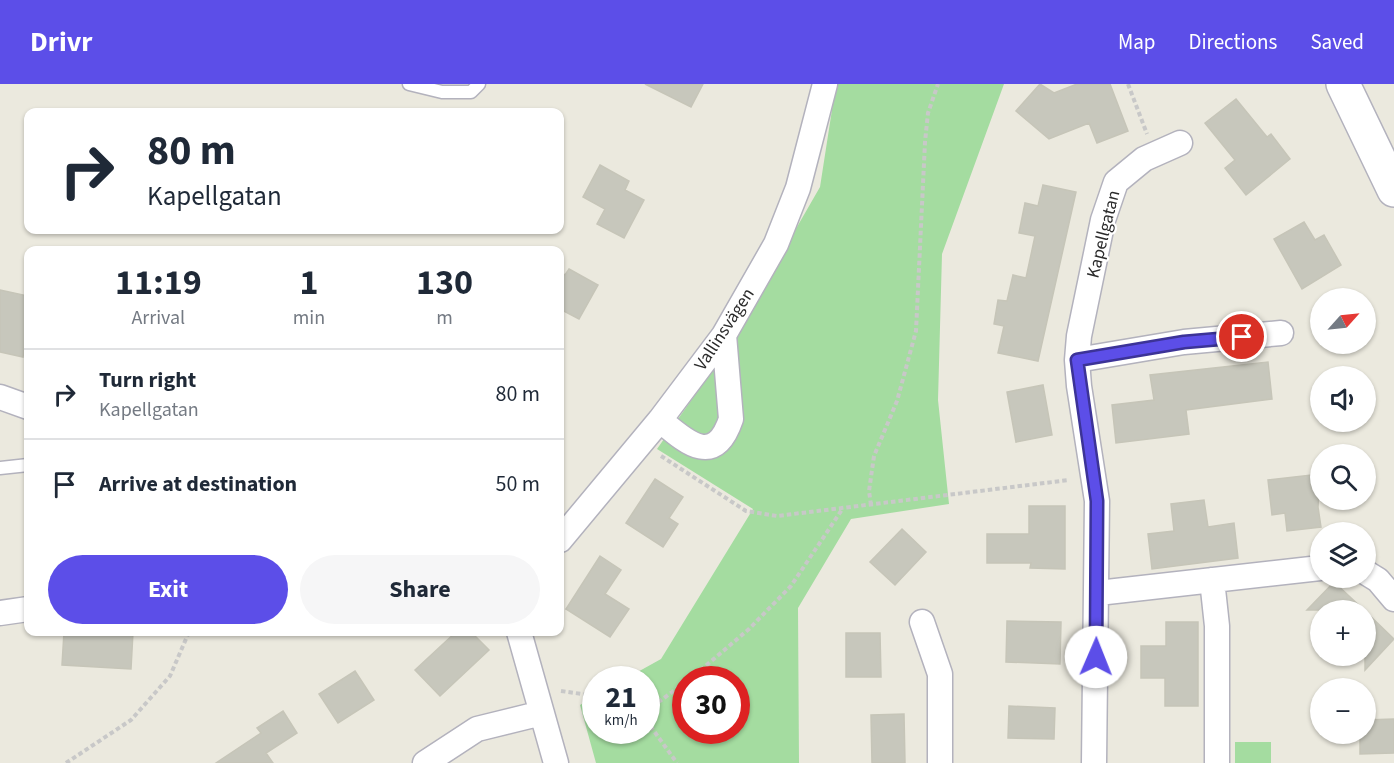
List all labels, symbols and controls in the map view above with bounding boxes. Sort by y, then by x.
text: Drivr [30,22,92,62]
text: Map [1118,27,1156,57]
text: Directions [1189,27,1277,57]
text: Saved [1310,27,1364,57]
text: 80 m [147,121,236,181]
icon: right [48,132,126,210]
text: Kapellgatan [147,177,282,216]
street label: Kapellgatan [1080,188,1126,281]
text: 11:19 [115,257,202,308]
text: 1 [299,257,318,308]
text: 130 [416,257,473,308]
street label: Vallinsvägen [688,283,760,375]
north arrow [1310,288,1376,354]
map controls [1310,288,1376,744]
text: Arrival [131,304,185,332]
text: min [293,304,325,332]
text: m [436,304,453,332]
pin [1216,311,1267,362]
icon: arrive [1225,320,1258,353]
text: Turn right [99,364,196,396]
button: sound [1310,366,1376,432]
icon: right [48,378,81,411]
text: 80 m [495,378,540,410]
text: Kapellgatan [99,396,199,424]
button: search [1310,444,1376,510]
icon: arrive [48,468,81,501]
text: Arrive at destination [99,468,297,500]
text: 50 m [495,468,540,500]
button: layers [1310,522,1376,588]
button: Exit [48,555,288,624]
button: Share [300,555,540,624]
button: + [1310,600,1376,666]
position arrow [1064,625,1128,689]
speed limit sign: 30 [672,666,750,744]
text: 21 [605,676,637,719]
button: − [1310,678,1376,744]
text: km/h [604,710,638,731]

